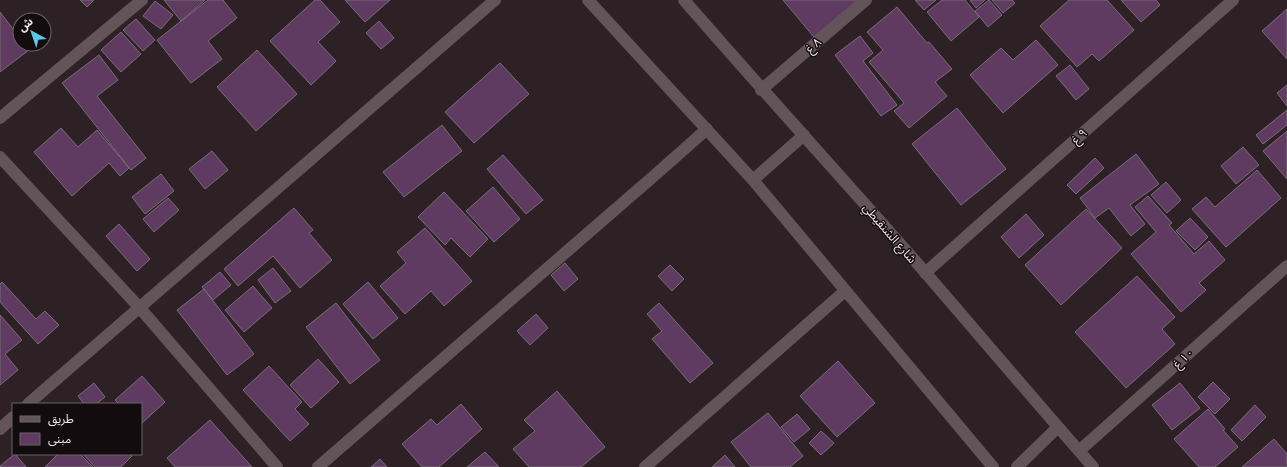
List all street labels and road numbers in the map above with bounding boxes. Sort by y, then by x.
street label: ٨ غ [802,34,825,57]
street label: ٩ غ [1068,125,1091,148]
street label: شارع الشنقيطي [858,200,920,268]
street label: ١٠ غ [1169,345,1198,373]

